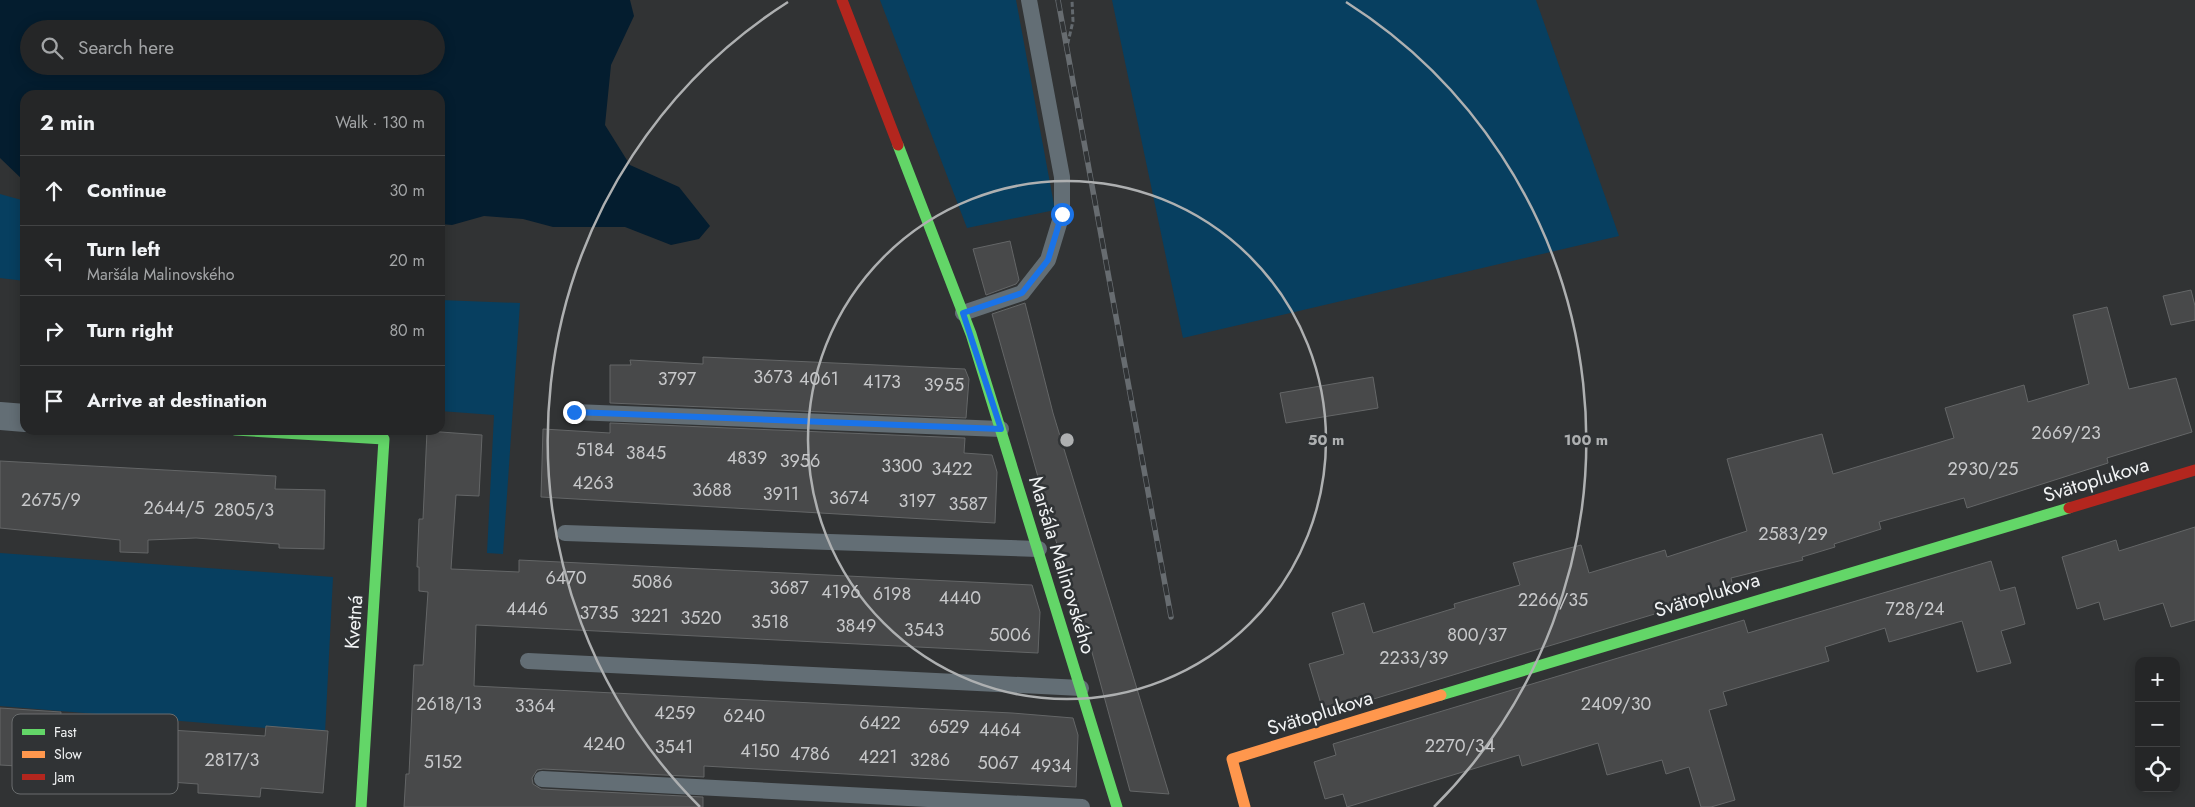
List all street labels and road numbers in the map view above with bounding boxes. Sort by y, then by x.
street label: Svätoplukova [2040,450,2152,510]
street label: Maršála Malinovského [1021,473,1103,658]
street label: Svätoplukova [1651,565,1763,625]
street label: Kvetná [338,594,370,650]
street label: Svätoplukova [1264,683,1376,743]

